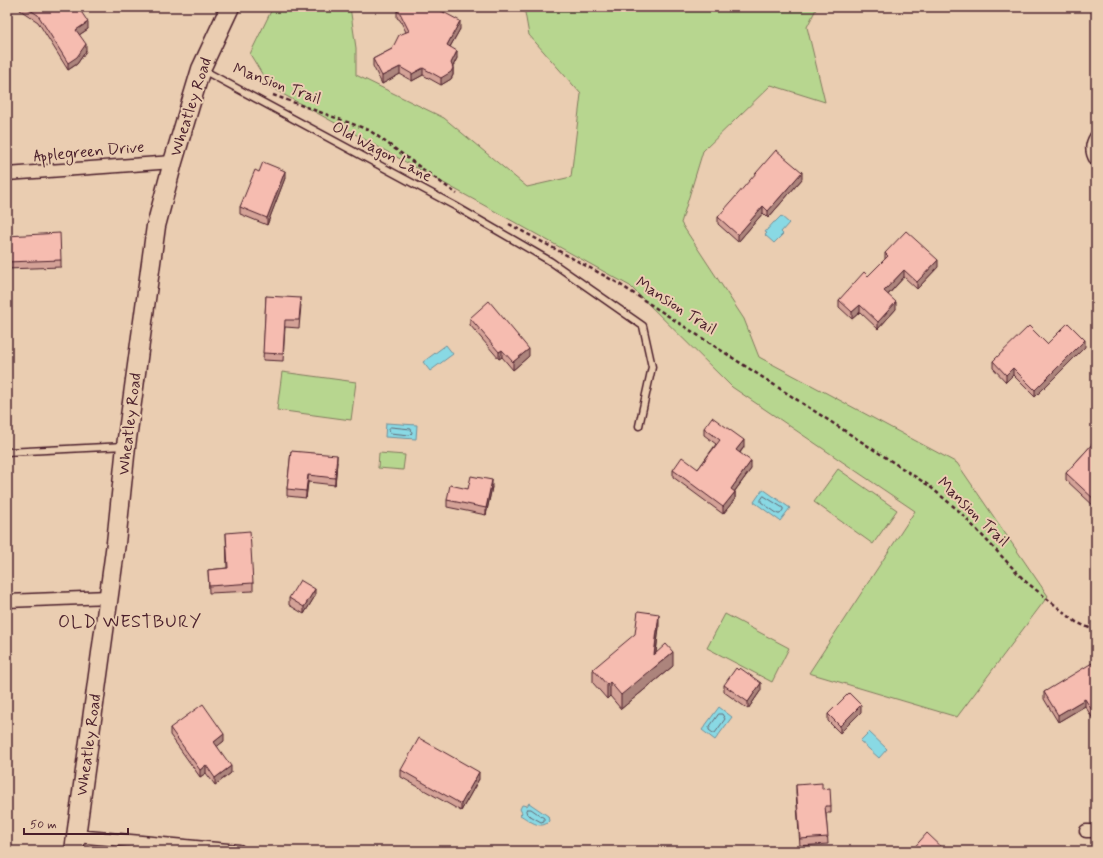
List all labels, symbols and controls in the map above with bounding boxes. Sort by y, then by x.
street label: Wheatley Road [165,55,217,159]
street label: Mansion Trail [230,58,324,110]
street label: Old Wagon Lane [328,117,436,187]
street label: Applegreen Drive [33,137,145,168]
street label: Mansion Trail [632,272,720,340]
street label: Wheatley Road [113,372,147,476]
street label: Mansion Trail [932,472,1014,552]
district label: OLD WESTBURY [58,610,202,634]
street label: Wheatley Road [71,693,107,797]
scale bar [24,810,128,836]
text: 50 m [30,817,57,833]

